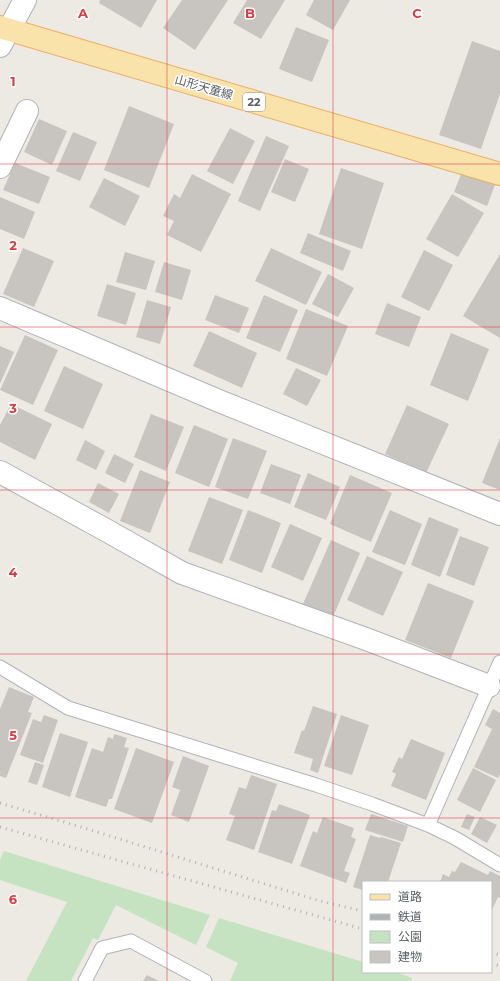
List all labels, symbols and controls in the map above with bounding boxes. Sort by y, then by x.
text: A [77,5,89,21]
text: B [245,5,255,21]
text: C [412,5,422,21]
street label: 山形天童線 [173,72,235,102]
text: 1 [10,73,16,89]
road number: 22 [243,93,265,111]
text: 2 [9,237,17,253]
text: 3 [8,400,17,416]
text: 4 [9,564,18,580]
text: 5 [9,727,17,743]
legend [362,881,492,973]
text: 道路 [398,889,422,904]
text: 6 [9,891,18,907]
text: 鉄道 [398,909,422,924]
text: 公園 [398,929,422,944]
text: 建物 [398,949,422,964]

